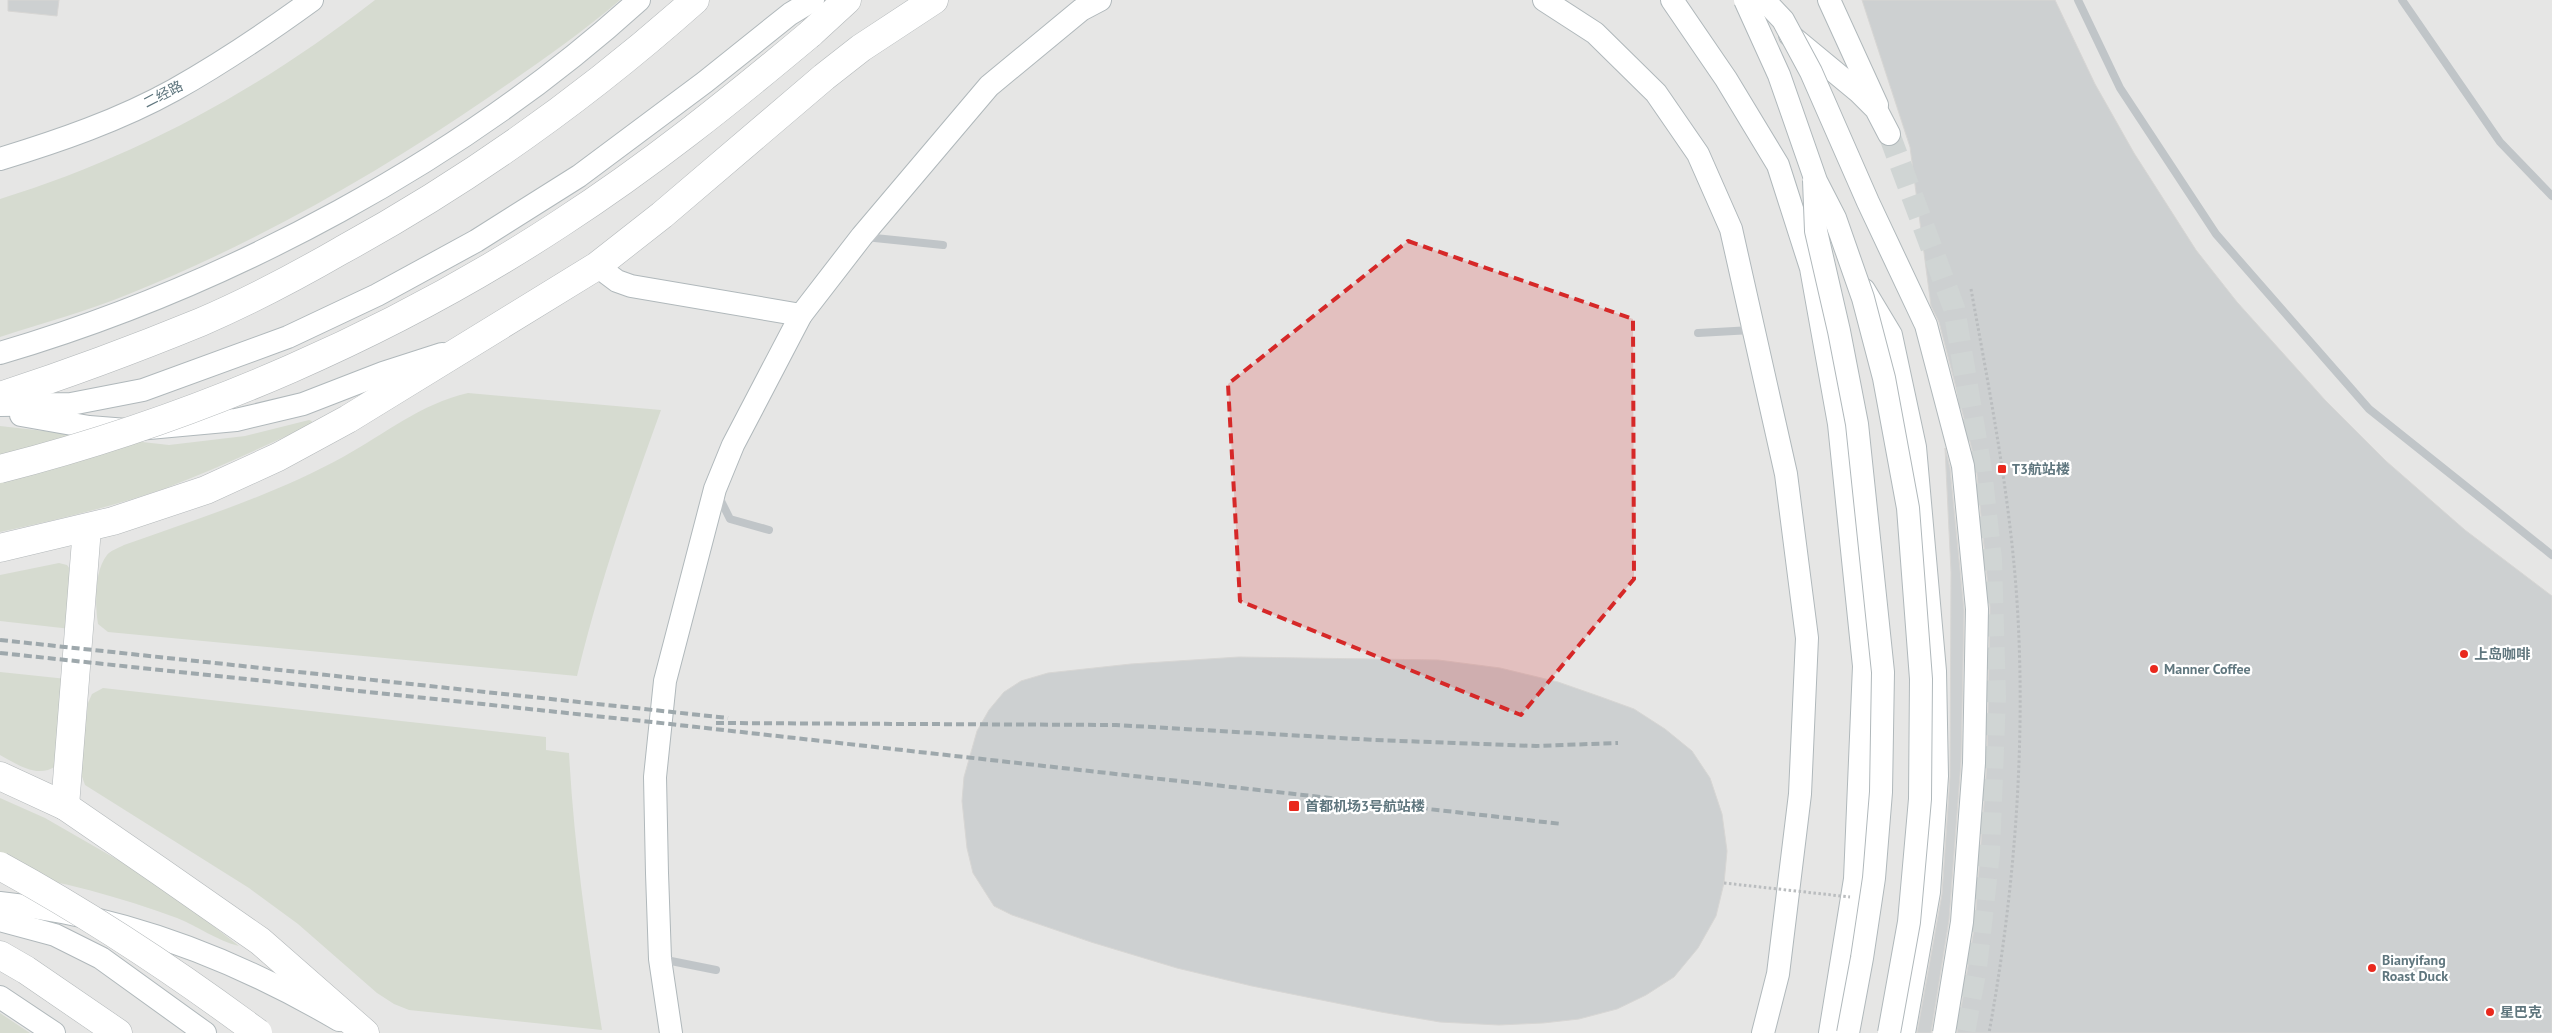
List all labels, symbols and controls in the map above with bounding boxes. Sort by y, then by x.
street label: 二经路 [140,76,186,112]
place label: T3航站楼 [2012,460,2070,478]
marker: T3航站楼 [1996,463,2008,475]
place label: 上岛咖啡 [2474,645,2531,663]
marker: 上岛咖啡 [2458,648,2470,660]
place label: Manner Coffee [2164,660,2251,678]
marker: Manner Coffee [2148,663,2160,675]
place label: 首都机场3号航站楼 [1305,797,1425,815]
marker: 首都机场3号航站楼 [1287,799,1301,813]
place label: Bianyifang Roast Duck [2382,951,2448,985]
marker: Bianyifang Roast Duck [2366,962,2378,974]
place label: 星巴克 [2500,1003,2542,1021]
marker: 星巴克 [2484,1006,2496,1018]

